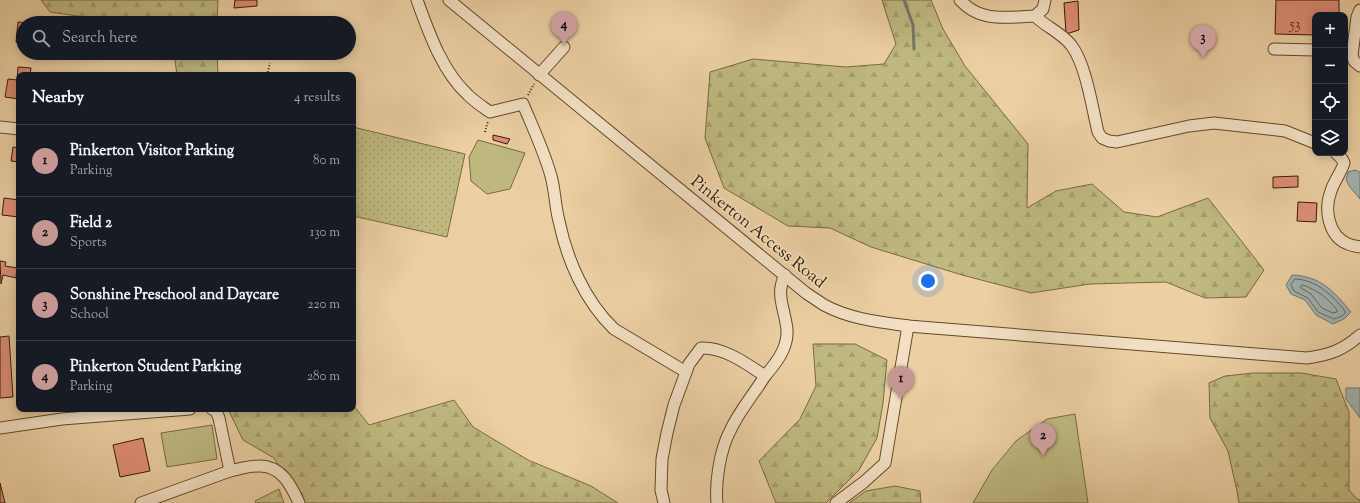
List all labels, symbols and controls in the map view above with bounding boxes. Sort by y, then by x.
pin: 4 [551,12,577,45]
map controls [1312,12,1348,156]
button: + [1312,12,1348,48]
house number: 53 [1288,15,1301,36]
search box [16,16,356,60]
pin: 3 [1190,25,1216,58]
icon: search [30,27,52,49]
text: Search here [62,28,137,49]
button: − [1312,48,1348,84]
button: locate [1312,84,1348,120]
text: Nearby [32,86,84,110]
text: 4 results [294,89,340,107]
button: layers [1312,120,1348,156]
text: Pinkerton Visitor Parking [70,141,234,162]
text: 1 [43,152,47,170]
text: 80 m [313,152,340,170]
text: Parking [70,162,112,180]
street label: Pinkerton Access Road [685,170,831,295]
text: Field 2 [70,213,112,234]
text: 2 [42,224,48,242]
text: 130 m [310,224,340,242]
text: Sports [70,234,107,252]
your location [918,271,938,291]
text: Sonshine Preschool and Daycare [70,285,279,306]
text: 3 [42,296,48,314]
text: 220 m [307,296,340,314]
text: School [70,306,109,324]
text: Pinkerton Student Parking [70,357,241,378]
pin: 1 [888,366,914,399]
text: 4 [42,368,48,386]
text: 280 m [307,368,340,386]
text: Parking [70,378,112,396]
pin: 2 [1030,423,1056,456]

